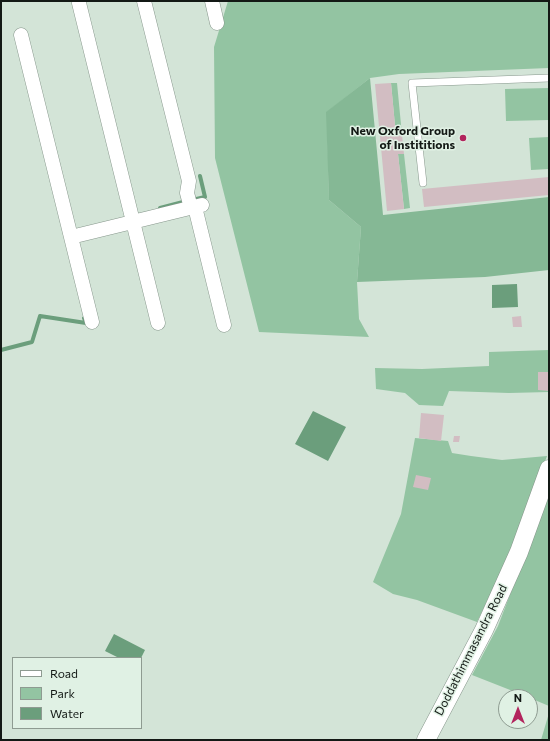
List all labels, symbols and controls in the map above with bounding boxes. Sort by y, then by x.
place label: New Oxford Group of Instititions [351,124,455,152]
marker: New Oxford Group of Instititions [458,133,468,143]
street label: Doddathimmasandra Road [432,582,510,718]
legend [12,657,142,729]
text: Road [50,666,78,680]
text: Park [50,686,75,700]
north arrow [498,689,538,729]
text: N [514,691,522,704]
text: Water [50,706,84,720]

